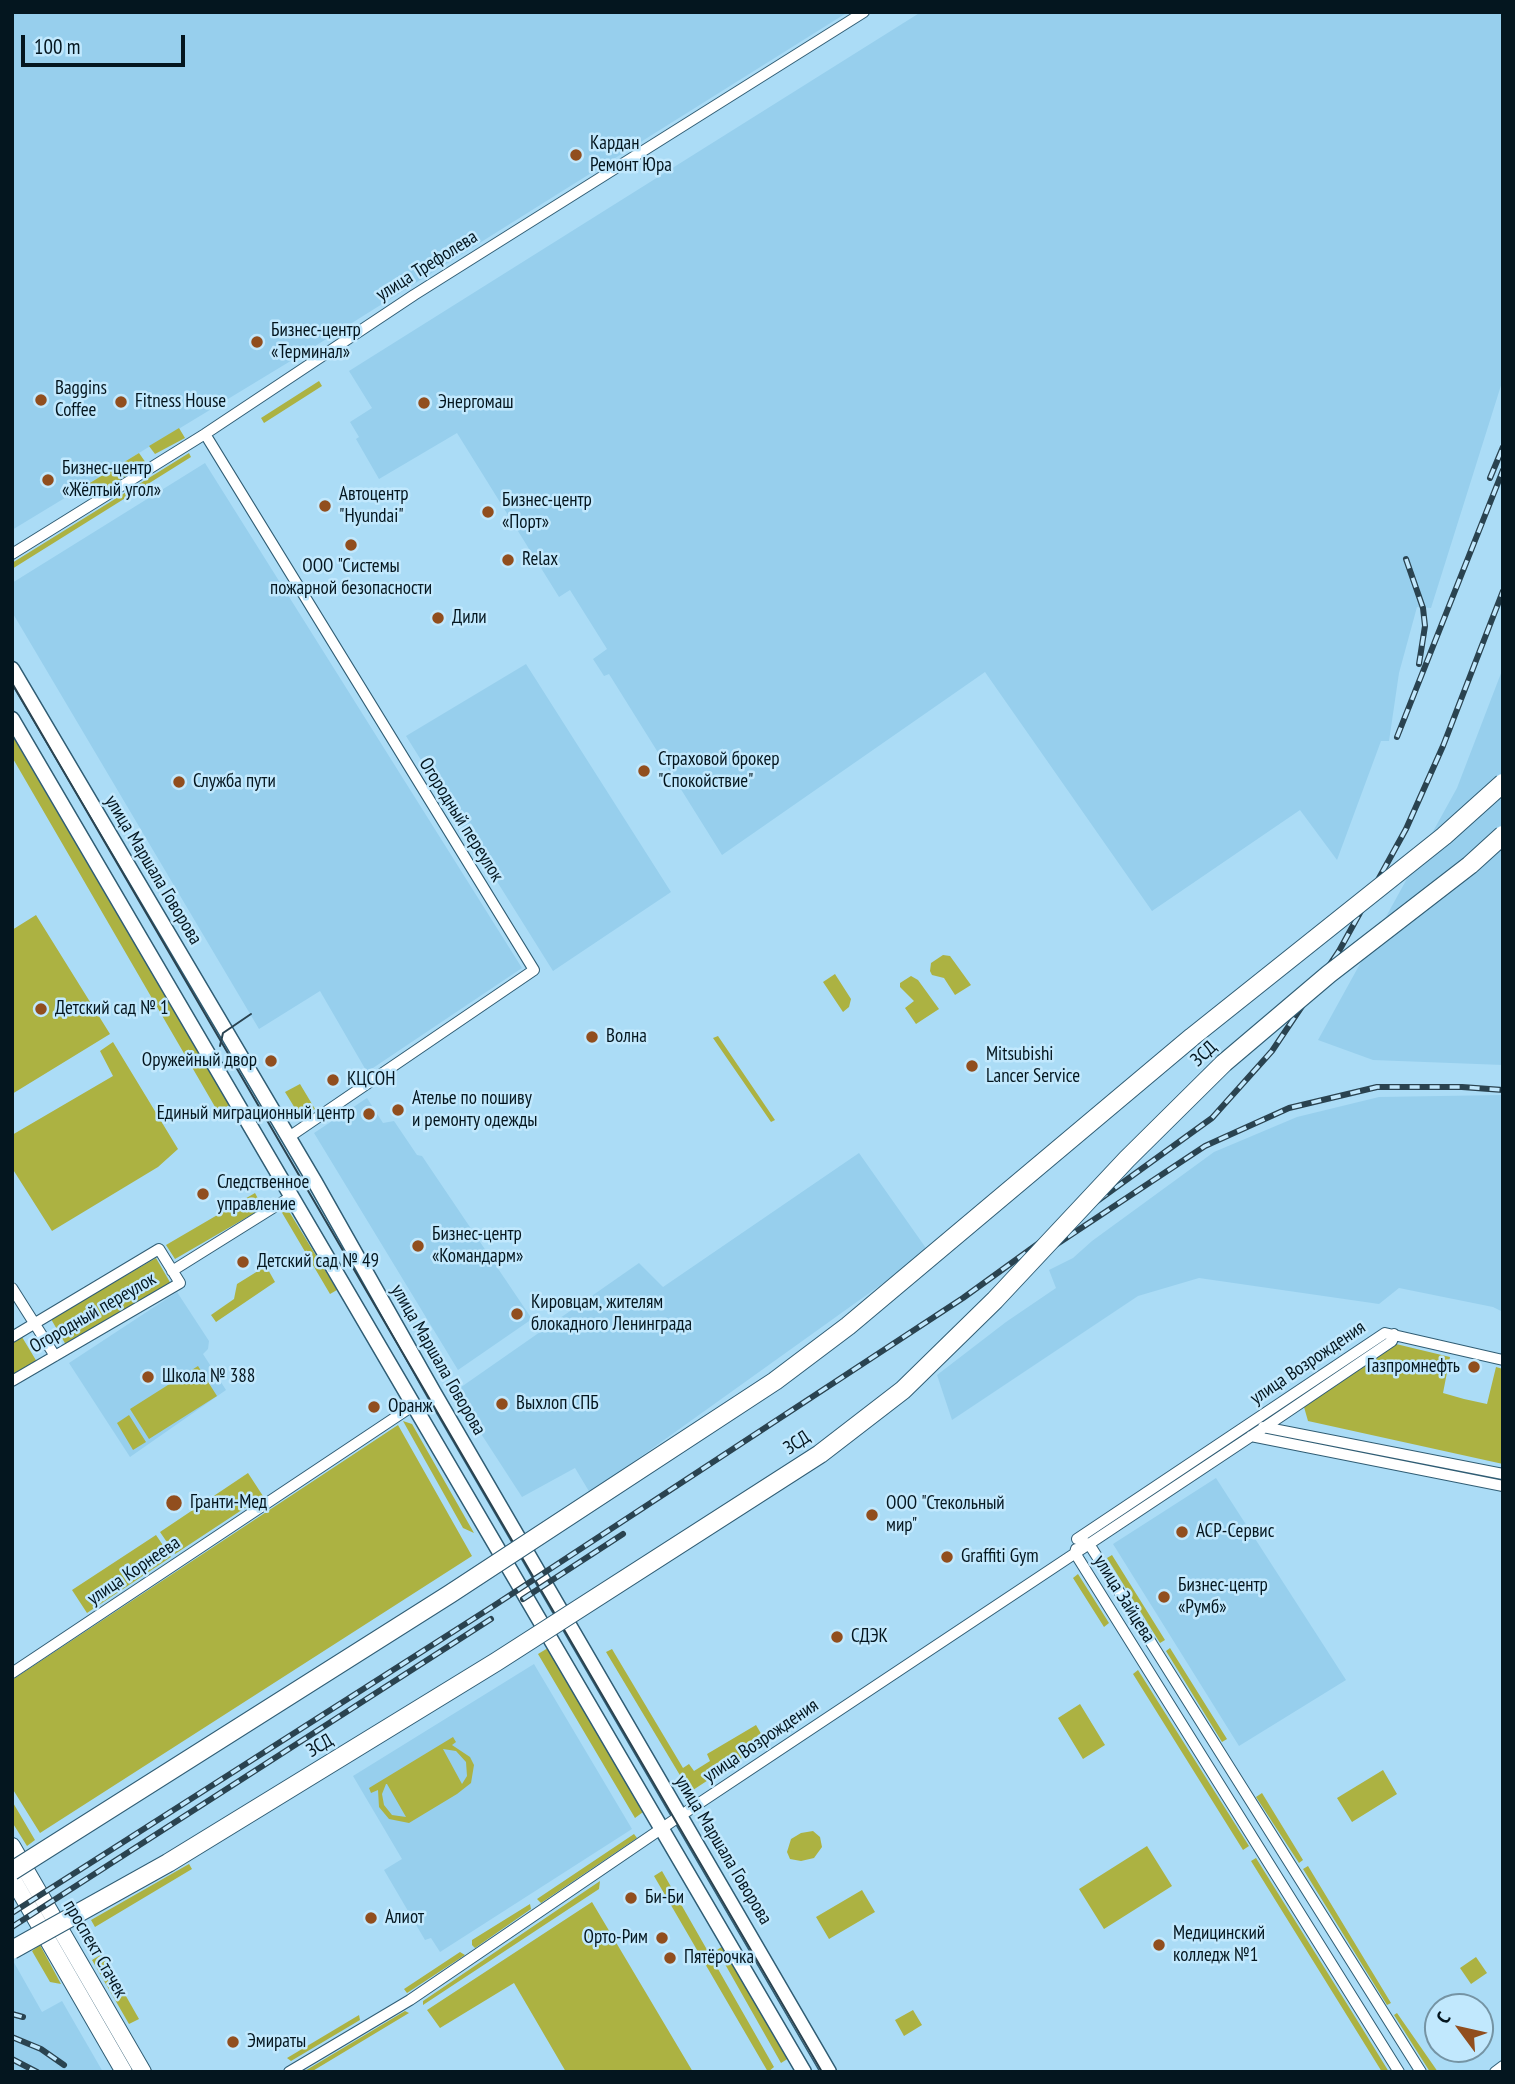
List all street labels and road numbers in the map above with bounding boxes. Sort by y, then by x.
street label: улица Трефолева [372,226,482,306]
street label: Огородный переулок [414,754,508,886]
street label: улица Маршала Говорова [99,791,207,949]
street label: ЗСД [1186,1036,1222,1072]
street label: Огородный переулок [26,1268,160,1358]
street label: улица Маршала Говорова [386,1281,490,1439]
street label: улица Возрождения [1246,1316,1370,1410]
street label: ЗСД [779,1426,815,1460]
street label: улица Корнеева [83,1532,185,1610]
street label: улица Зайцева [1088,1551,1160,1647]
street label: улица Возрождения [699,1694,823,1788]
street label: ЗСД [303,1729,337,1763]
street label: улица Маршала Говорова [669,1771,777,1929]
street label: проспект Стачек [58,1896,132,2002]

